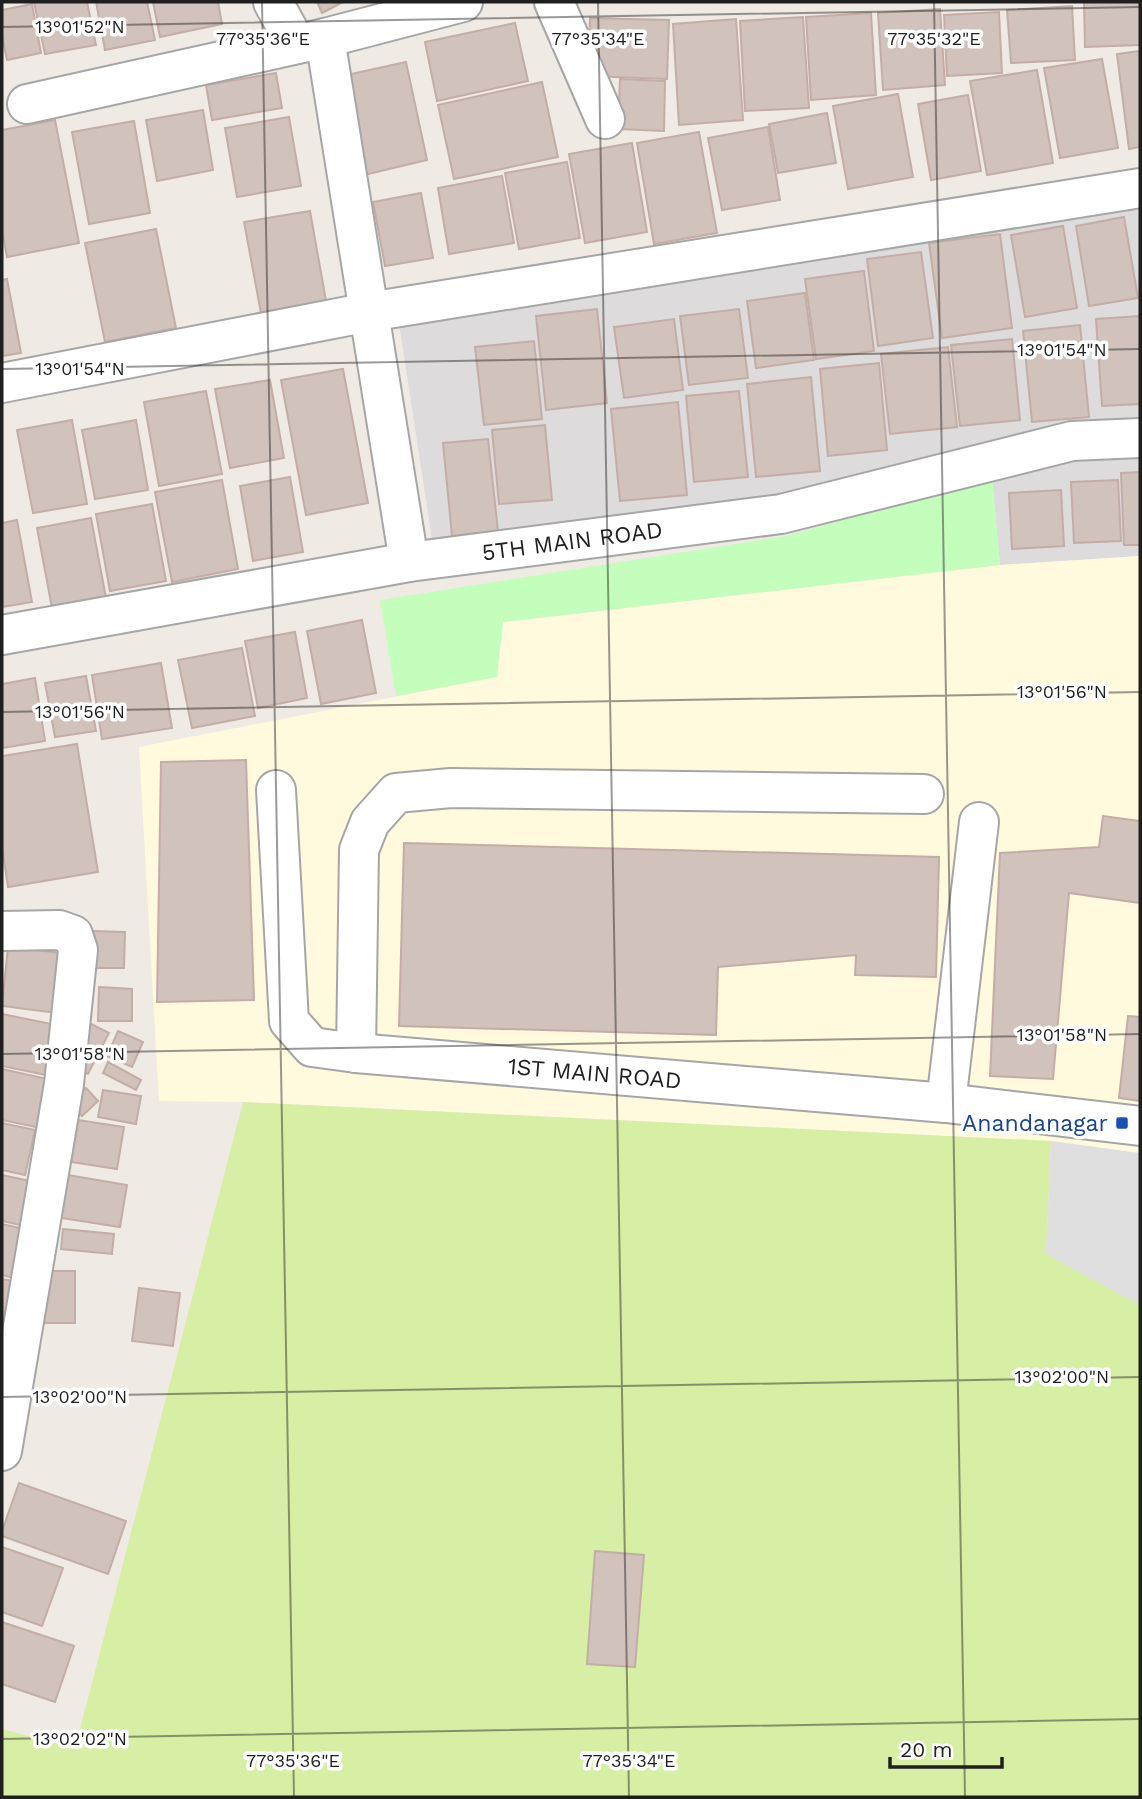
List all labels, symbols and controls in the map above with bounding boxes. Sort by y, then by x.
text: 13°01'52"N [35,16,125,37]
text: 77°35'36"E [216,28,310,49]
text: 77°35'34"E [552,28,645,49]
text: 77°35'32"E [887,28,981,49]
text: 13°01'54"N [1017,339,1107,360]
text: 13°01'54"N [35,358,125,379]
street label: 5TH MAIN ROAD [480,516,664,566]
text: 13°01'56"N [1017,681,1107,702]
text: 13°01'56"N [35,701,125,722]
text: 13°01'58"N [1017,1024,1107,1045]
text: 13°01'58"N [35,1043,125,1064]
street label: 1ST MAIN ROAD [507,1053,683,1095]
place label: Anandanagar [962,1110,1108,1137]
marker: Anandanagar [1114,1115,1130,1131]
text: 13°02'00"N [1015,1366,1109,1387]
text: 13°02'00"N [33,1386,127,1407]
scale bar [890,1726,1002,1770]
text: 13°02'02"N [33,1728,127,1749]
text: 20 m [900,1737,952,1762]
text: 77°35'36"E [246,1750,340,1771]
text: 77°35'34"E [583,1750,676,1771]

